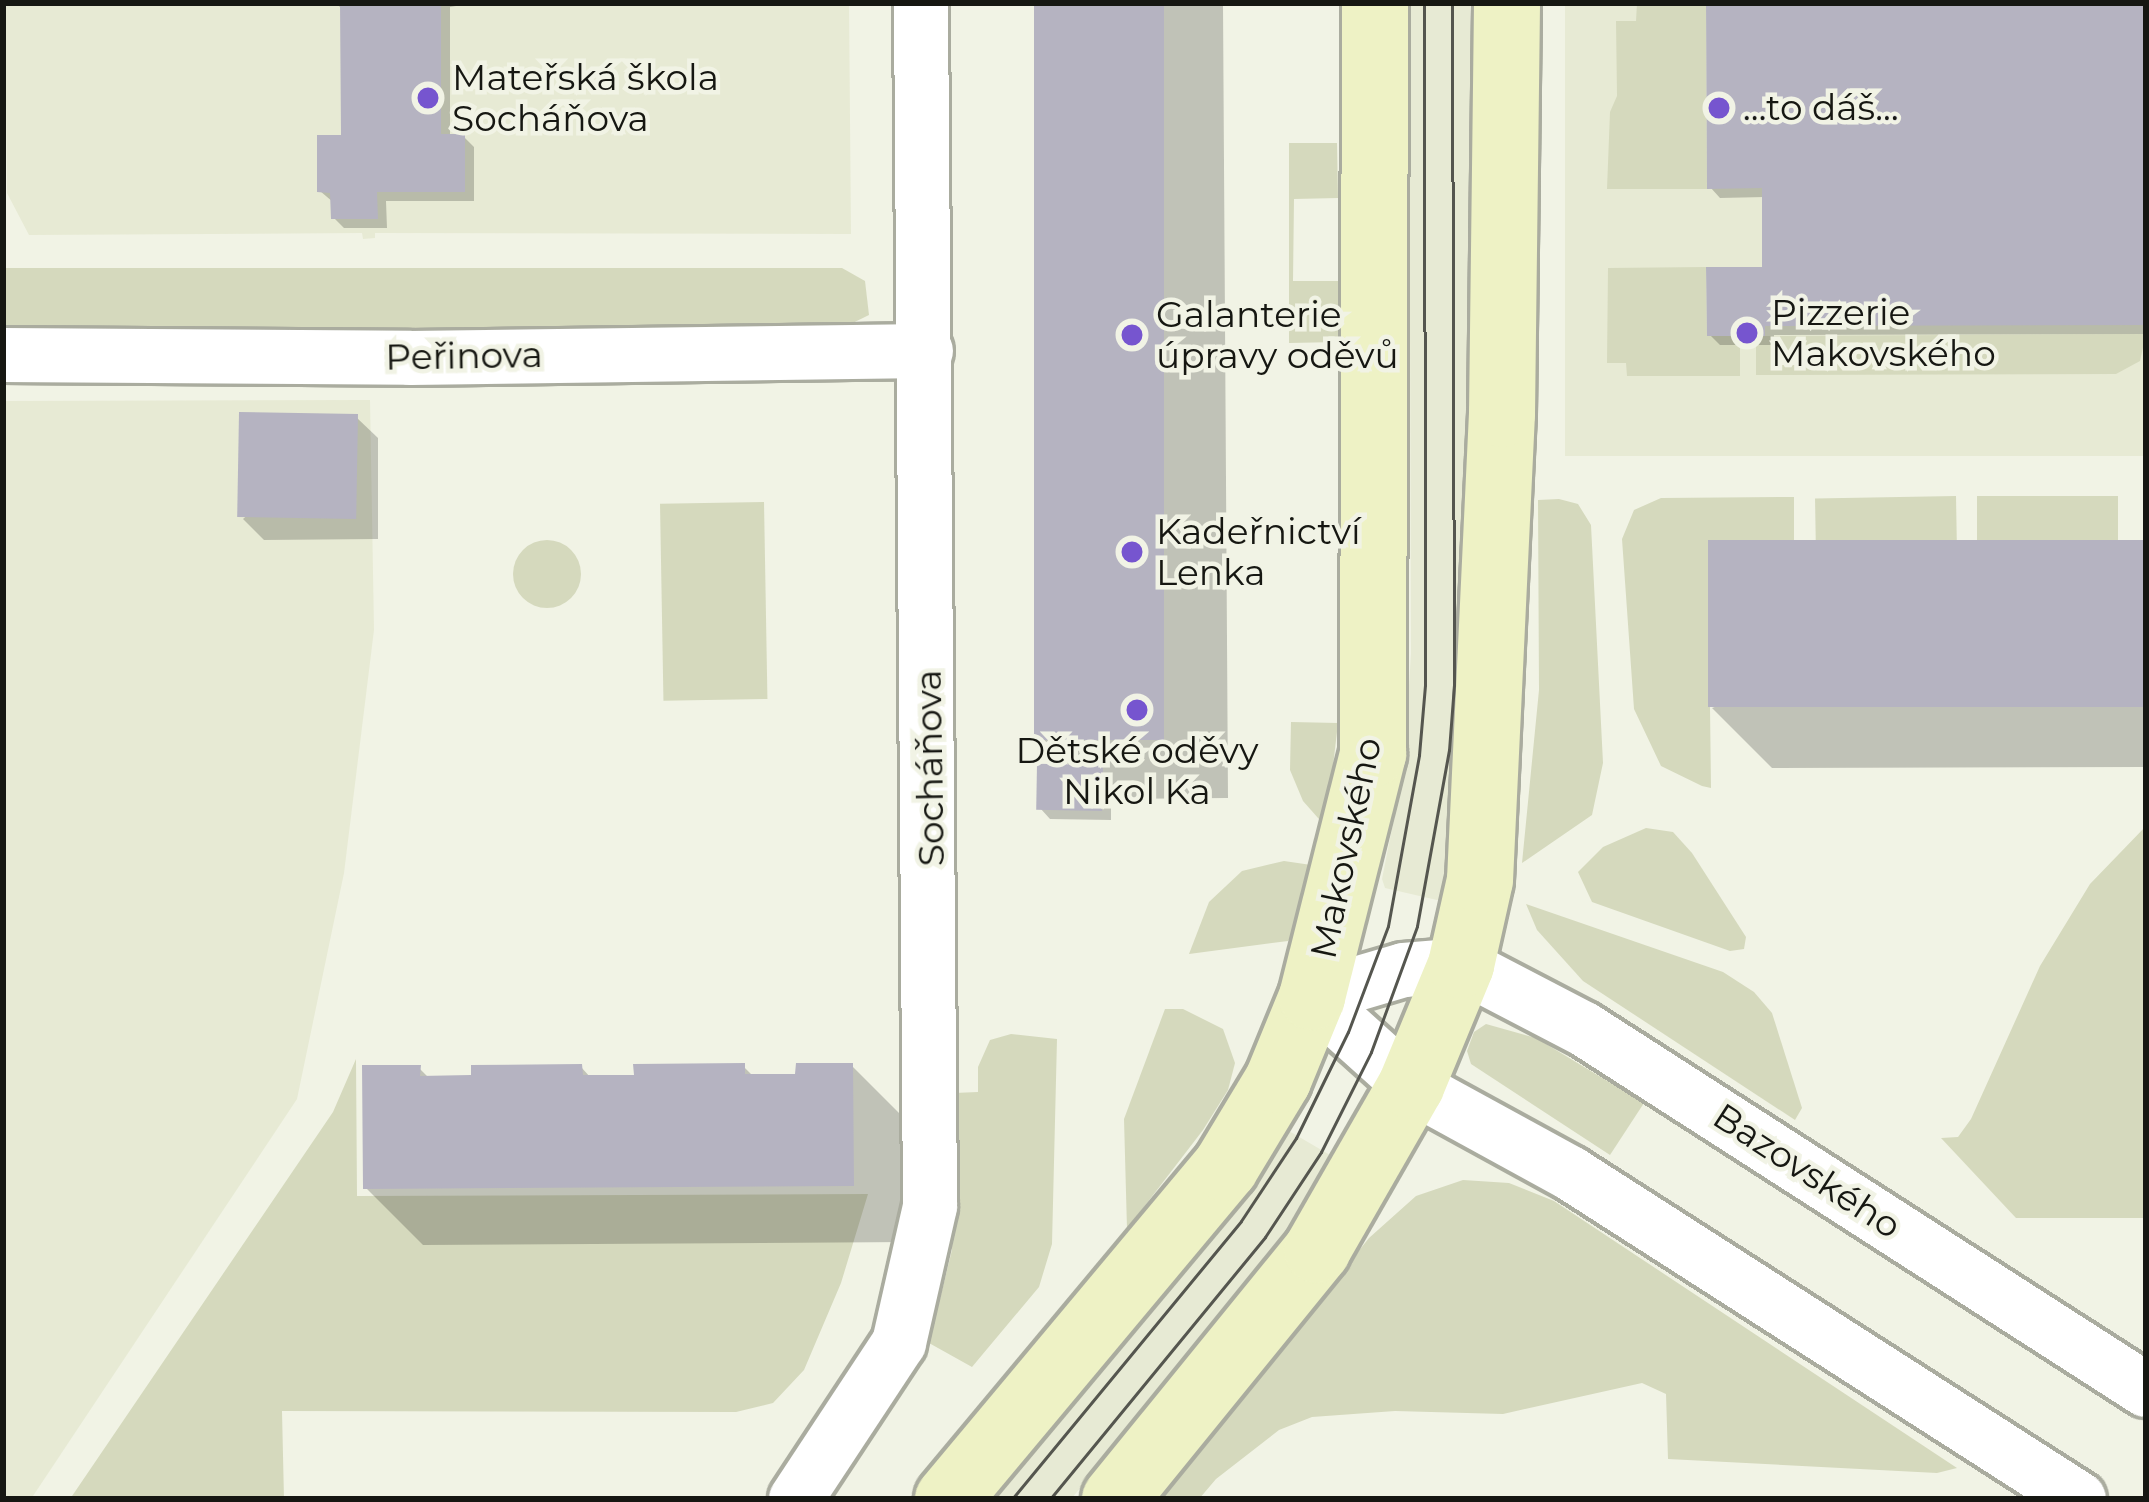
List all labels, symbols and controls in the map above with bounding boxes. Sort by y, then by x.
place label: Mateřská škola Socháňova [452,55,719,140]
marker: Mateřská škola Socháňova [415,85,441,111]
place label: …to dáš… [1743,86,1898,130]
marker: …to dáš… [1706,95,1732,121]
place label: Pizzerie Makovského [1771,290,1996,375]
place label: Galanterie úpravy oděvů [1156,292,1399,377]
marker: Pizzerie Makovského [1734,320,1760,346]
marker: Galanterie úpravy oděvů [1119,322,1145,348]
street label: Peřinova [385,333,543,379]
place label: Kadeřnictví Lenka [1156,509,1361,594]
marker: Kadeřnictví Lenka [1119,539,1145,565]
street label: Socháňova [907,669,953,867]
marker: Dětské oděvy Nikol Ka [1124,697,1150,723]
place label: Dětské oděvy Nikol Ka [1016,728,1258,813]
street label: Makovského [1302,734,1390,962]
street label: Bazovského [1705,1094,1909,1248]

